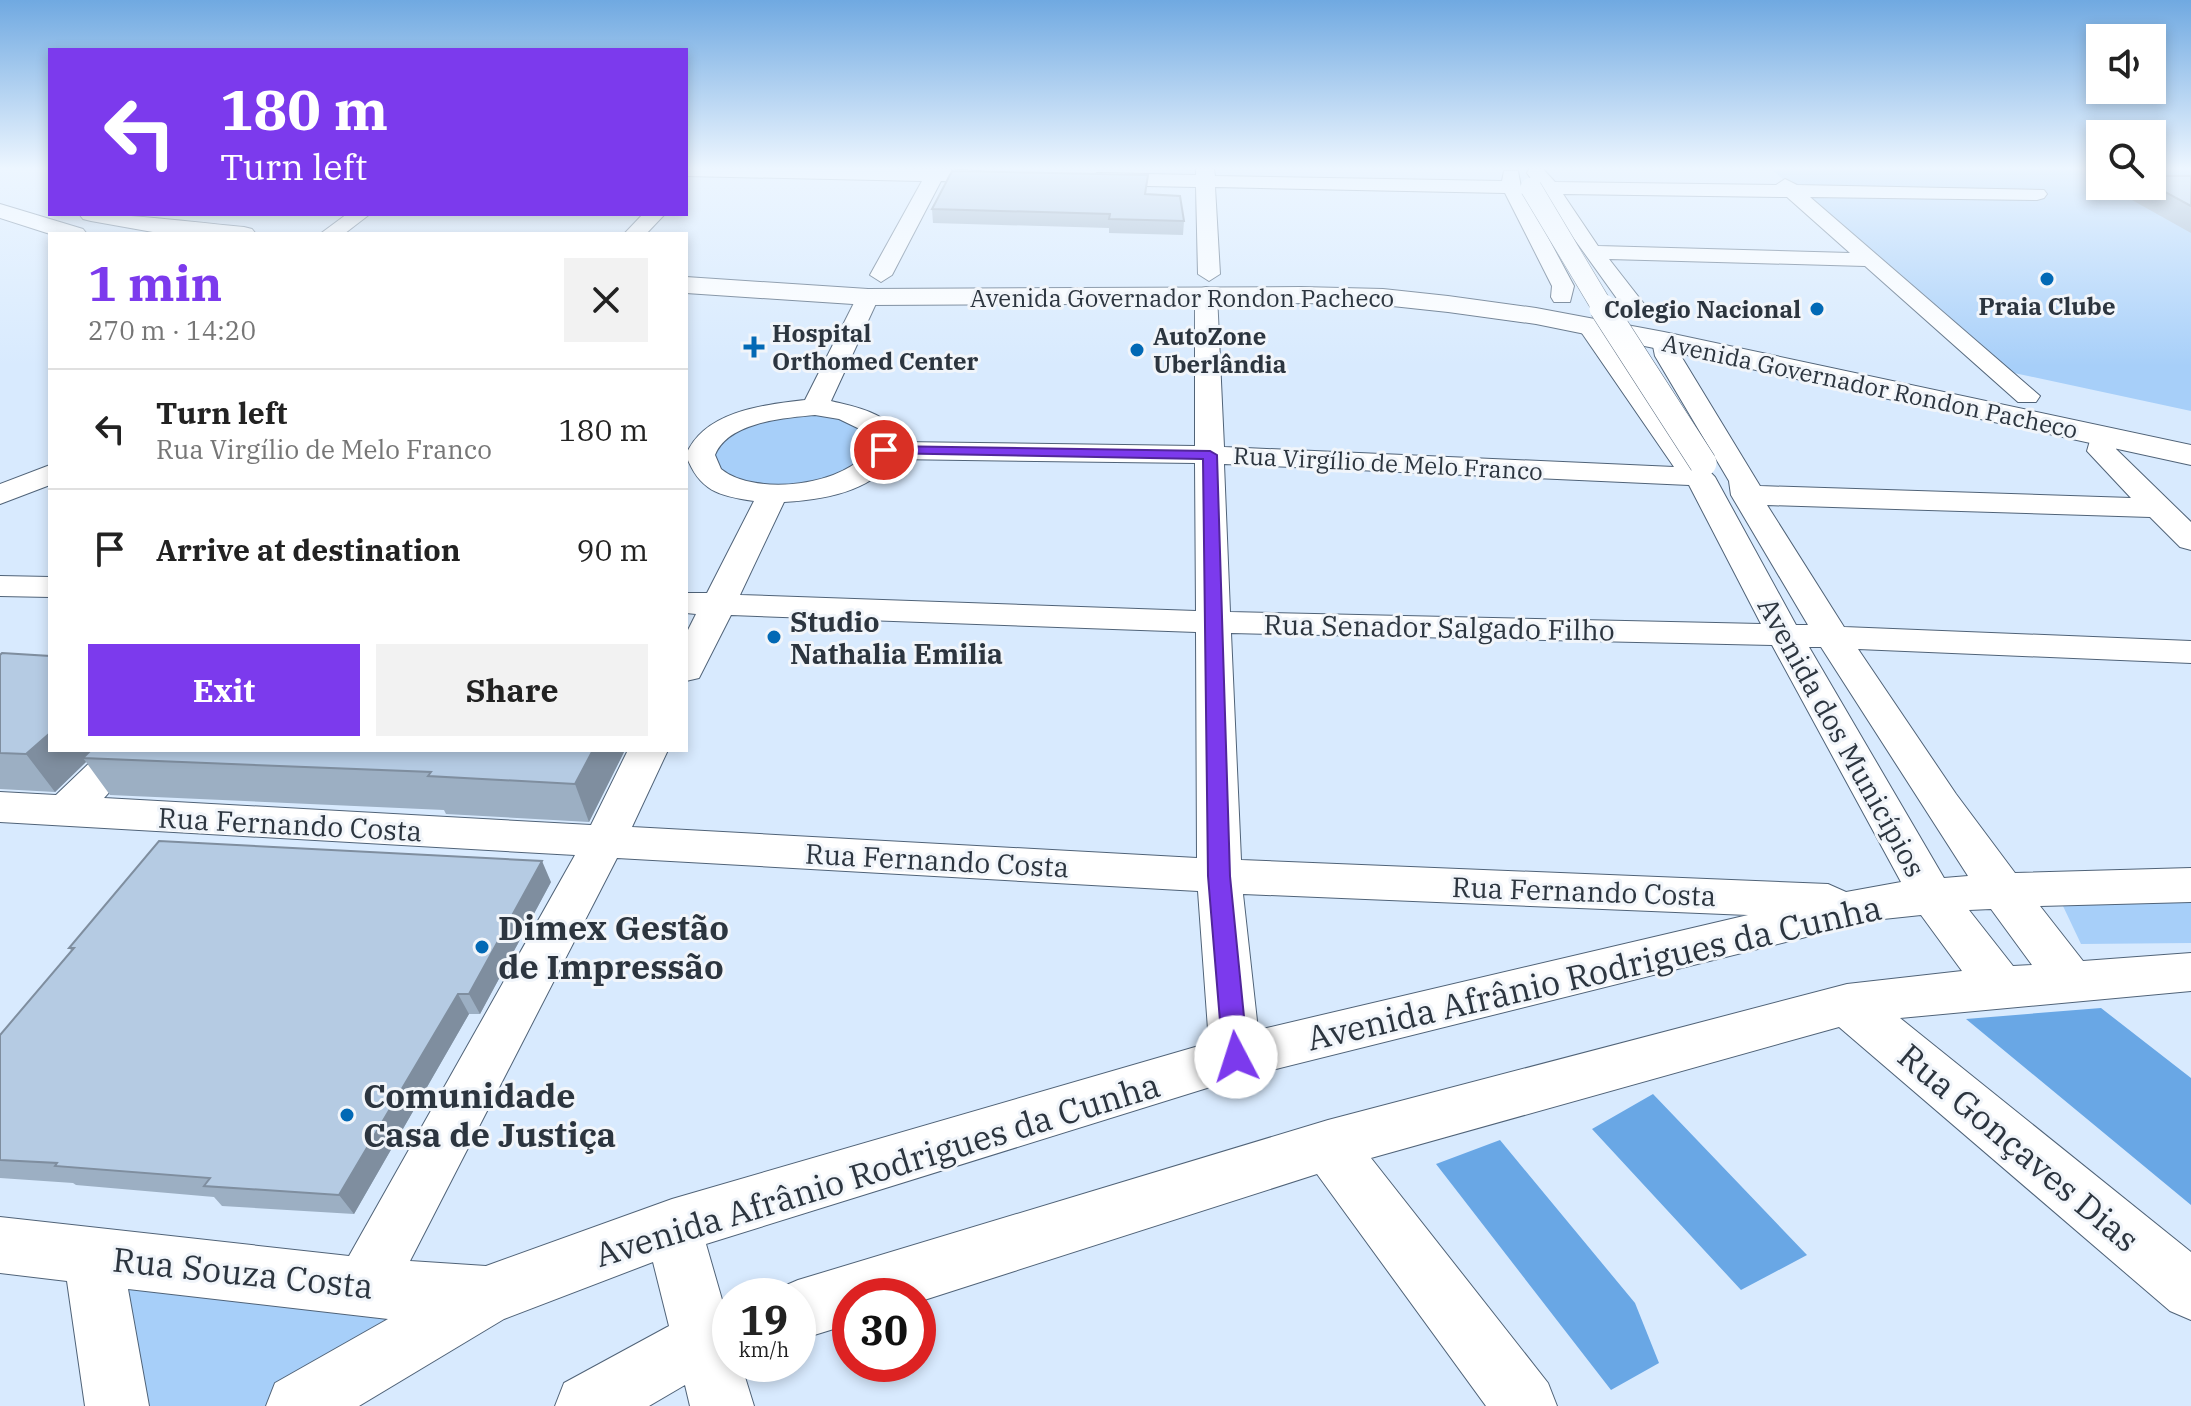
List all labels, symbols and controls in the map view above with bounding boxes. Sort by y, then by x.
map controls [2086,24,2166,200]
button: sound [2086,24,2166,104]
text: 180 m [220,73,388,145]
icon: left [88,80,192,184]
button: search [2086,120,2166,200]
text: Turn left [220,143,367,190]
text: 1 min [88,252,222,314]
button: close [564,258,648,342]
marker: Praia Clube [2038,270,2056,288]
street label: Avenida Governador Rondon Pacheco [970,282,1394,314]
place label: Praia Clube [1979,290,2116,322]
place label: Colegio Nacional [1604,293,1801,325]
marker: Colegio Nacional [1808,300,1826,318]
text: 270 m · 14:20 [88,313,256,347]
place label: Hospital Orthomed Center [772,317,978,377]
place label: AutoZone Uberlândia [1153,320,1287,380]
street label: Avenida Governador Rondon Pacheco [1659,326,2081,446]
marker: Hospital Orthomed Center [743,336,765,358]
marker: AutoZone Uberlândia [1128,341,1146,359]
text: Turn left [156,393,288,432]
icon: left [88,407,132,451]
text: 180 m [558,410,648,449]
pin [850,416,918,484]
icon: arrive [862,428,906,472]
text: Rua Virgílio de Melo Franco [156,432,492,466]
street label: Rua Virgílio de Melo Franco [1232,439,1544,487]
icon: arrive [88,527,132,571]
text: Arrive at destination [156,530,461,569]
text: 90 m [576,530,648,569]
street label: Avenida dos Municípios [1750,591,1934,883]
place label: Studio Nathalia Emilia [790,603,1003,672]
street label: Rua Senador Salgado Filho [1263,605,1615,649]
marker: Studio Nathalia Emilia [765,628,783,646]
button: Exit [88,644,360,736]
button: Share [376,644,648,736]
street label: Rua Fernando Costa [157,799,423,849]
street label: Rua Fernando Costa [804,835,1070,885]
street label: Rua Fernando Costa [1451,868,1717,914]
street label: Avenida Afrânio Rodrigues da Cunha [1302,884,1886,1060]
place label: Dimex Gestão de Impressão [498,905,729,988]
marker: Dimex Gestão de Impressão [473,938,491,956]
position arrow [1194,1015,1278,1099]
street label: Rua Gonçaves Dias [1889,1033,2149,1261]
street label: Avenida Afrânio Rodrigues da Cunha [589,1062,1165,1276]
place label: Comunidade Casa de Justiça [363,1073,616,1156]
marker: Comunidade Casa de Justiça [338,1106,356,1124]
street label: Rua Souza Costa [110,1236,376,1308]
speed limit sign: 30 [832,1278,936,1382]
text: 19 [740,1294,788,1346]
text: km/h [739,1336,789,1363]

